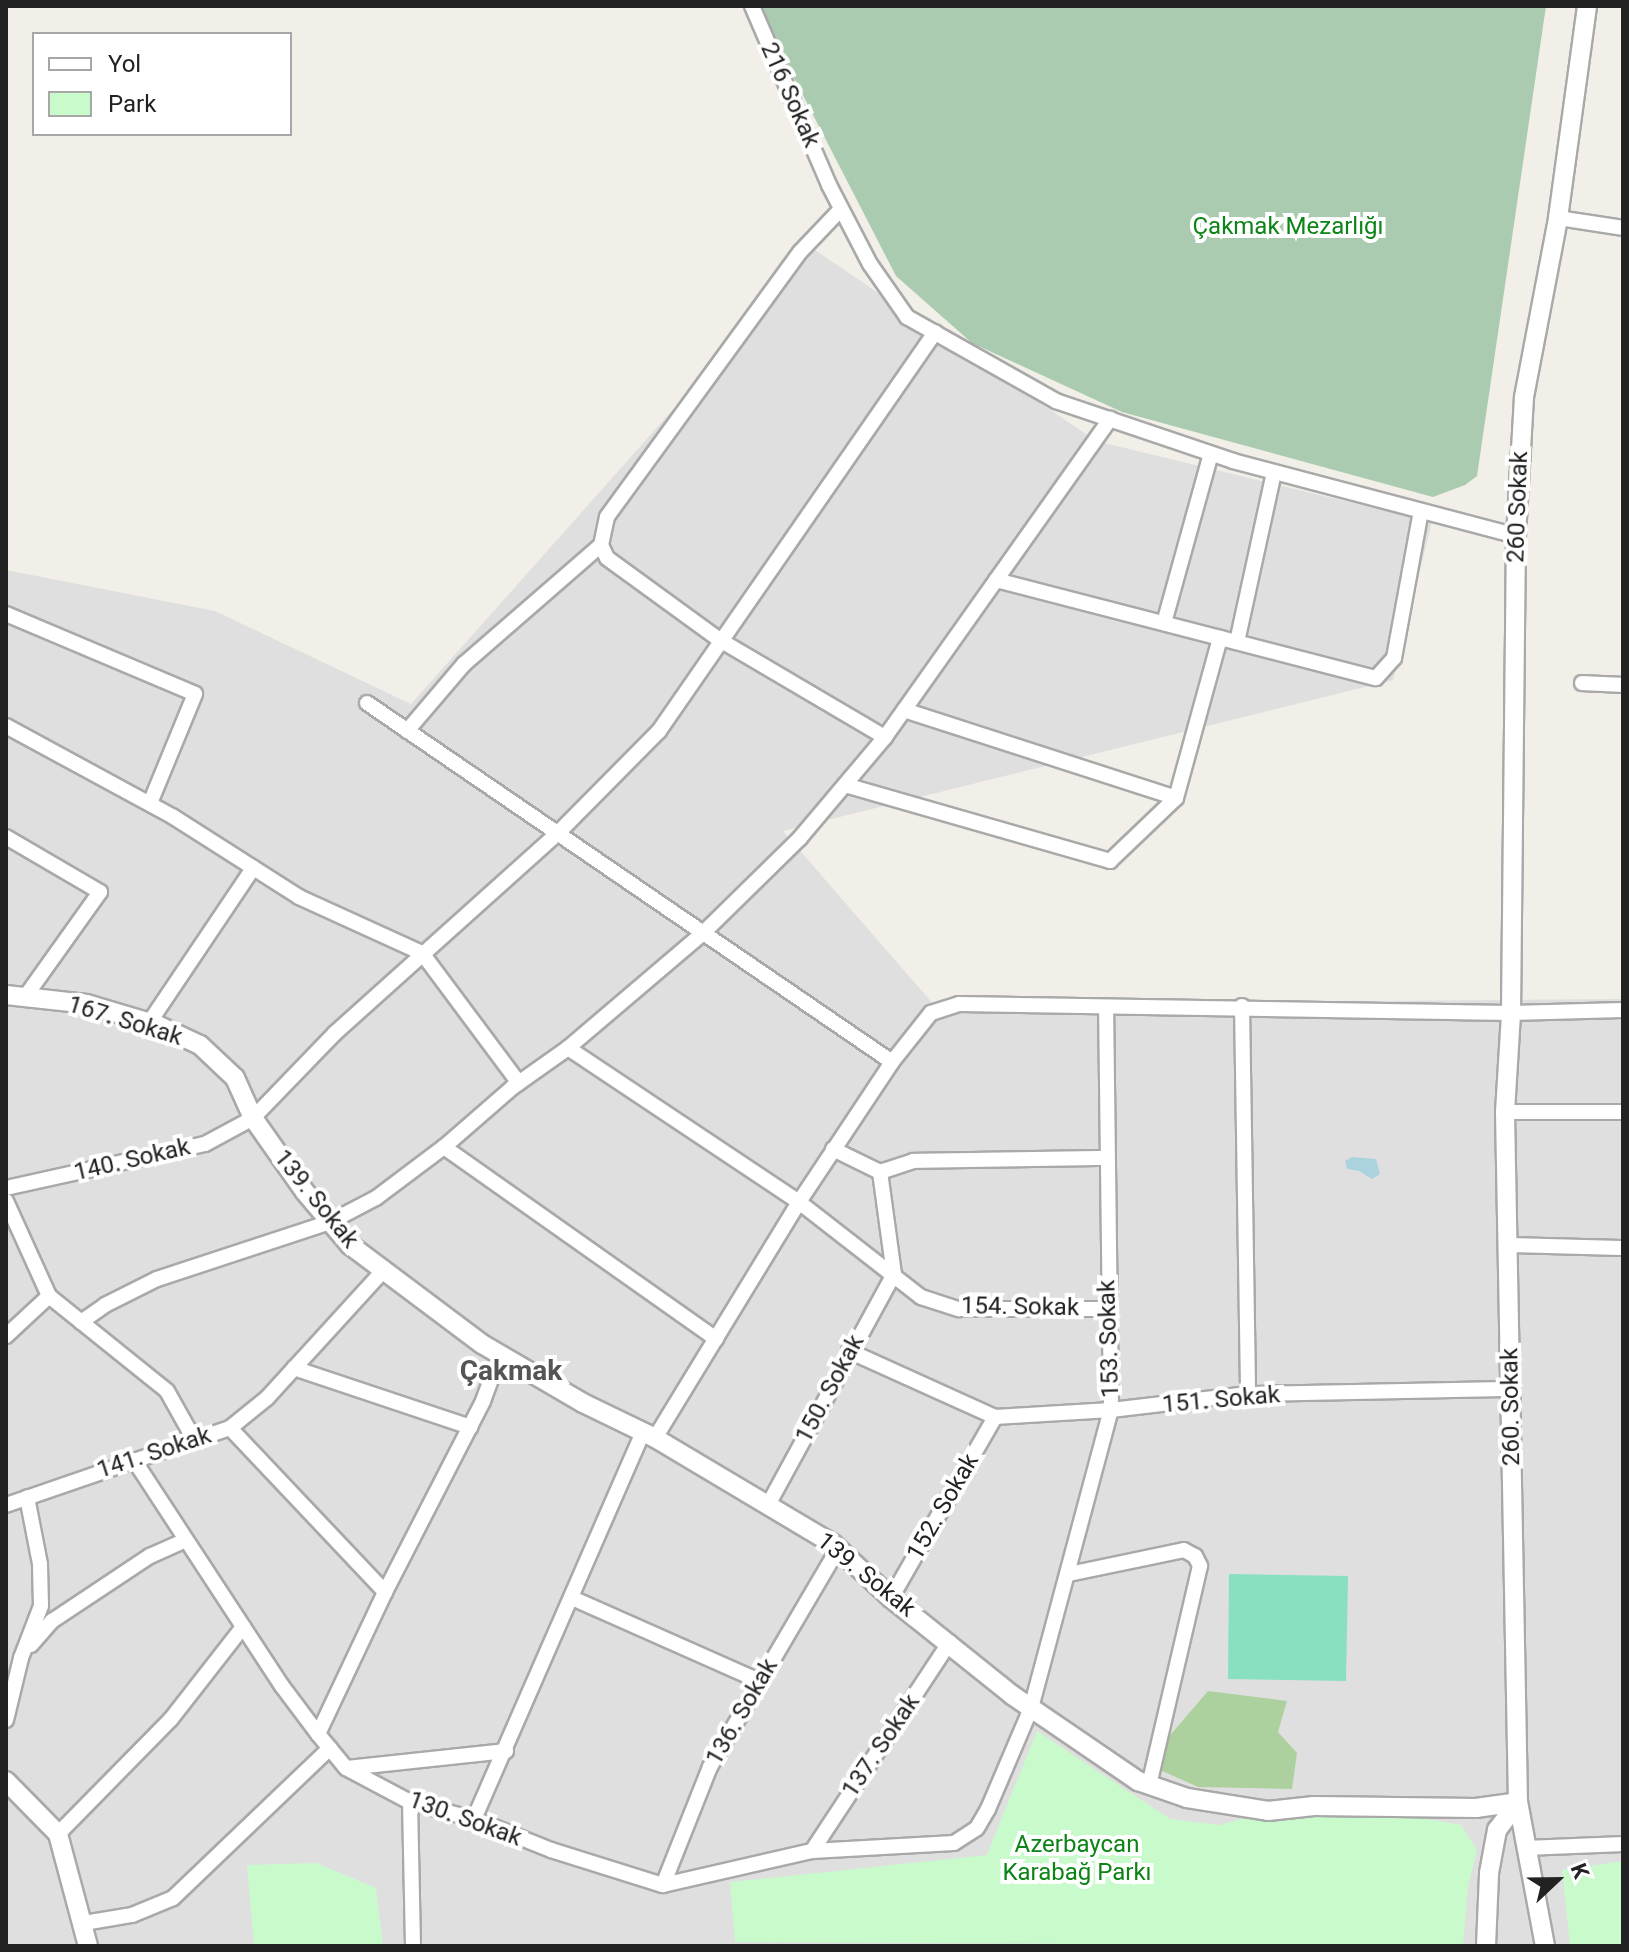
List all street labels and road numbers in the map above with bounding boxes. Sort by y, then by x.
street label: 216 Sokak [754,38,826,152]
street label: 260 Sokak [1502,451,1534,563]
street label: 167. Sokak [64,990,186,1052]
street label: 140. Sokak [71,1133,193,1187]
street label: 139. Sokak [268,1144,364,1254]
street label: 153. Sokak [1093,1280,1125,1398]
street label: 154. Sokak [961,1292,1079,1322]
street label: 150. Sokak [790,1330,870,1448]
street label: 260. Sokak [1496,1348,1526,1466]
street label: 151. Sokak [1161,1381,1281,1419]
street label: 141. Sokak [93,1421,215,1485]
street label: 152. Sokak [901,1449,985,1565]
street label: 139. Sokak [811,1527,921,1623]
street label: 136. Sokak [700,1654,784,1770]
street label: 137. Sokak [836,1689,926,1803]
street label: 130. Sokak [405,1785,525,1853]

